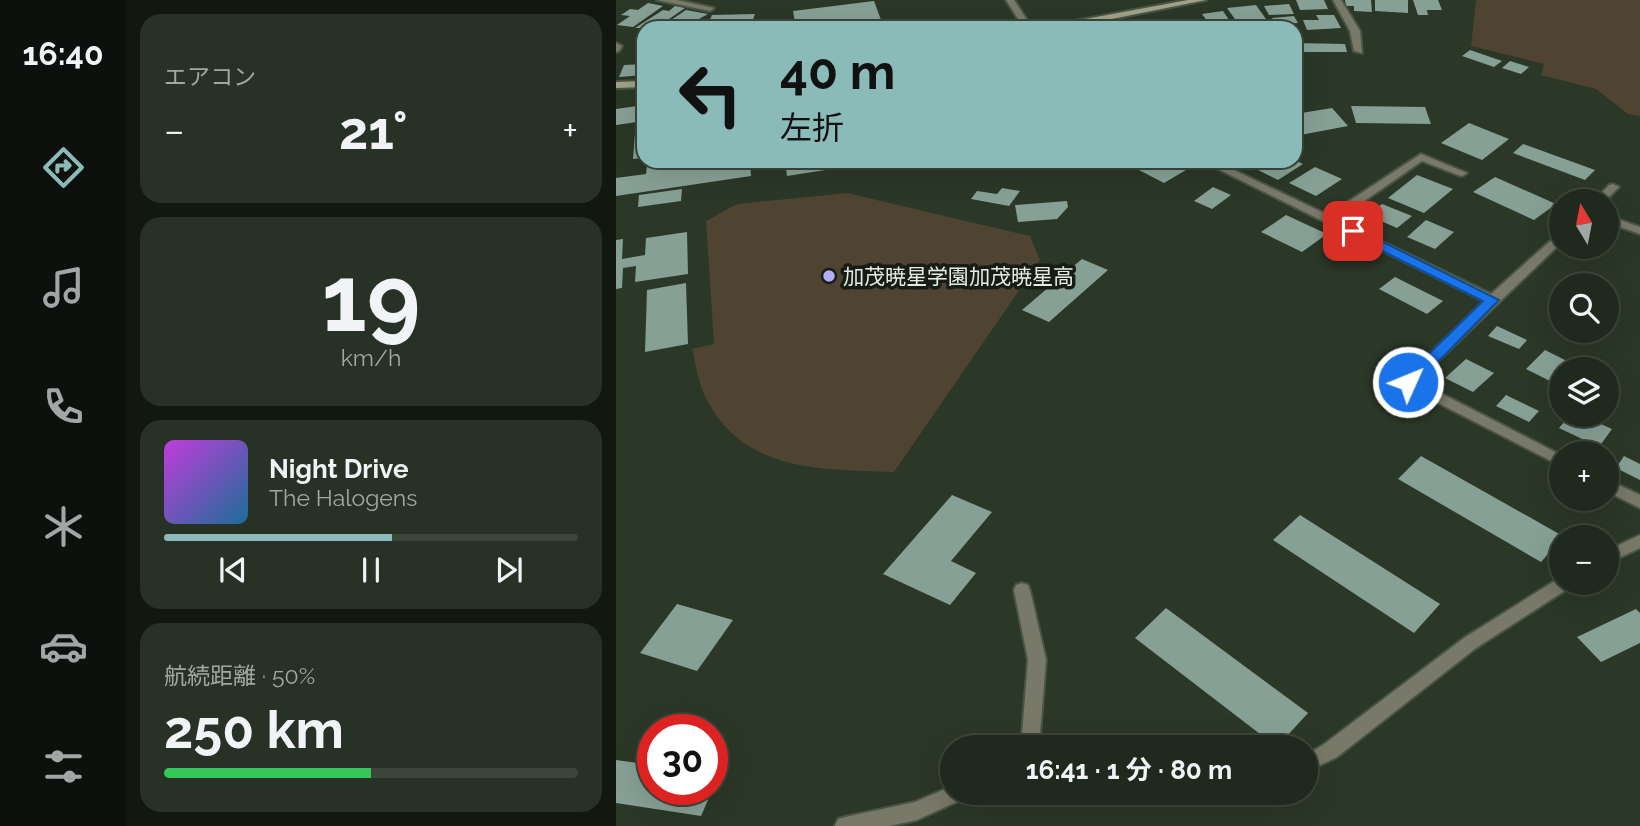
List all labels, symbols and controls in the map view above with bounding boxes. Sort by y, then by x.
text: 16:40 [22,35,104,72]
text: 40 m [780,43,895,100]
icon: left [665,49,756,140]
text: エアコン [164,63,256,90]
text: 21° [339,100,408,161]
text: − [164,108,184,153]
text: + [562,108,578,153]
text: 左折 [780,109,844,146]
icon: directions [39,143,88,192]
north arrow [1549,189,1619,259]
map controls [1549,189,1619,595]
pin [1323,201,1383,261]
icon: arrive [1334,212,1372,250]
text: 19 [322,245,420,352]
icon: music [39,263,88,312]
place label: 加茂暁星学園加茂暁星高 [843,264,1074,289]
marker: 加茂暁星学園加茂暁星高 [821,268,837,284]
button: search [1549,273,1619,343]
text: km/h [341,344,401,371]
position arrow [1371,345,1445,419]
button: layers [1549,357,1619,427]
icon: phone [39,382,88,431]
button: + [1549,441,1619,511]
text: Night Drive [269,454,408,484]
text: The Halogens [269,484,417,511]
icon: climate [39,502,88,551]
button: − [1549,525,1619,595]
icon: previous [214,551,252,589]
icon: pause [352,551,390,589]
icon: next [490,551,528,589]
icon: car [39,622,88,671]
text: 航続距離 · 50% [164,662,315,689]
text: 250 km [164,699,344,760]
speed limit sign: 30 [637,714,728,805]
icon: filters [39,742,88,791]
text: 16:41 · 1 分 · 80 m [1026,755,1232,785]

